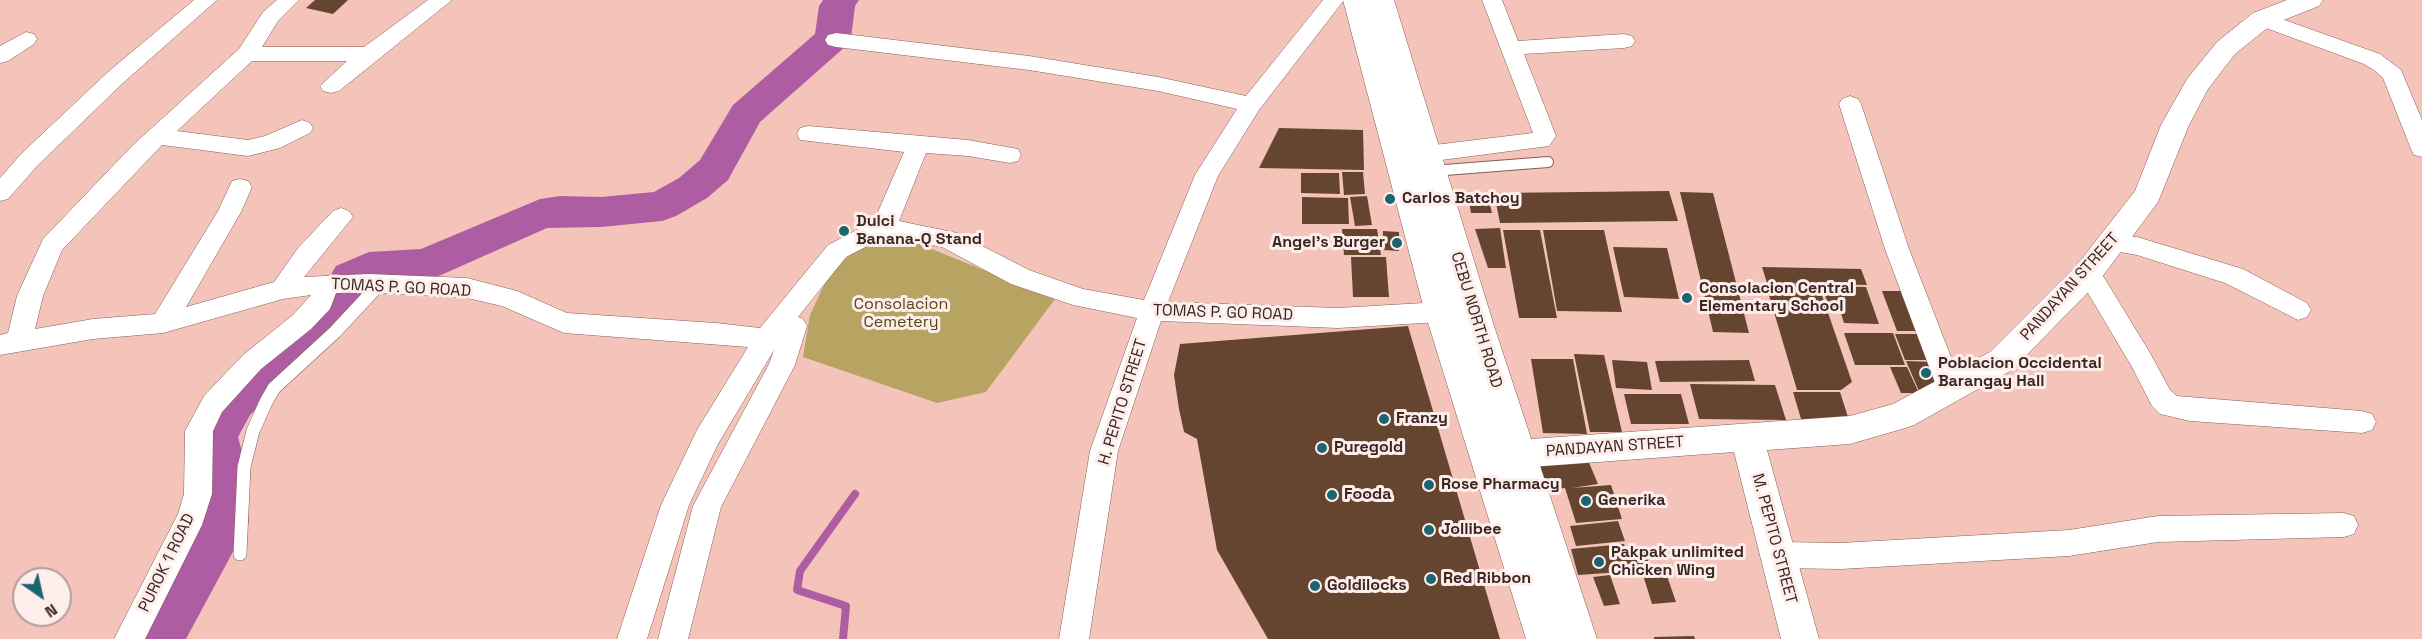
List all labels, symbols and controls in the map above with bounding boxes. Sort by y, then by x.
place label: Carlos Batchoy [1402,189,1520,209]
marker: Carlos Batchoy [1383,192,1397,206]
place label: Dulci Banana-Q Stand [856,212,982,250]
marker: Dulci Banana-Q Stand [837,224,851,238]
street label: PANDAYAN STREET [2017,229,2123,345]
place label: Angel's Burger [1272,233,1385,253]
marker: Angel's Burger [1390,236,1404,250]
street label: CEBU NORTH ROAD [1446,250,1506,390]
street label: TOMAS P. GO ROAD [331,275,471,301]
place label: Consolacion Central Elementary School [1699,279,1854,317]
marker: Consolacion Central Elementary School [1680,291,1694,305]
park label: Consolacion Cemetery [854,295,948,333]
street label: TOMAS P. GO ROAD [1153,301,1293,325]
street label: H. PEPITO STREET [1095,337,1151,467]
place label: Poblacion Occidental Barangay Hall [1938,354,2102,392]
marker: Poblacion Occidental Barangay Hall [1919,366,1933,380]
place label: Franzy [1396,409,1448,429]
marker: Franzy [1377,412,1391,426]
street label: PANDAYAN STREET [1545,433,1685,461]
place label: Puregold [1334,438,1403,458]
marker: Puregold [1315,441,1329,455]
street label: M. PEPITO STREET [1747,472,1801,606]
place label: Rose Pharmacy [1441,475,1560,495]
marker: Rose Pharmacy [1422,478,1436,492]
place label: Fooda [1344,485,1392,505]
marker: Fooda [1325,488,1339,502]
place label: Generika [1598,491,1666,511]
marker: Generika [1579,494,1593,508]
street label: PUROK 1 ROAD [135,511,199,615]
place label: Jollibee [1441,520,1501,540]
marker: Jollibee [1422,523,1436,537]
place label: Pakpak unlimited Chicken Wing [1611,543,1744,581]
marker: Pakpak unlimited Chicken Wing [1592,555,1606,569]
north arrow [12,567,72,627]
place label: Red Ribbon [1443,569,1531,589]
marker: Red Ribbon [1424,572,1438,586]
place label: Goldilocks [1327,576,1407,596]
marker: Goldilocks [1308,579,1322,593]
text: N [41,599,62,622]

